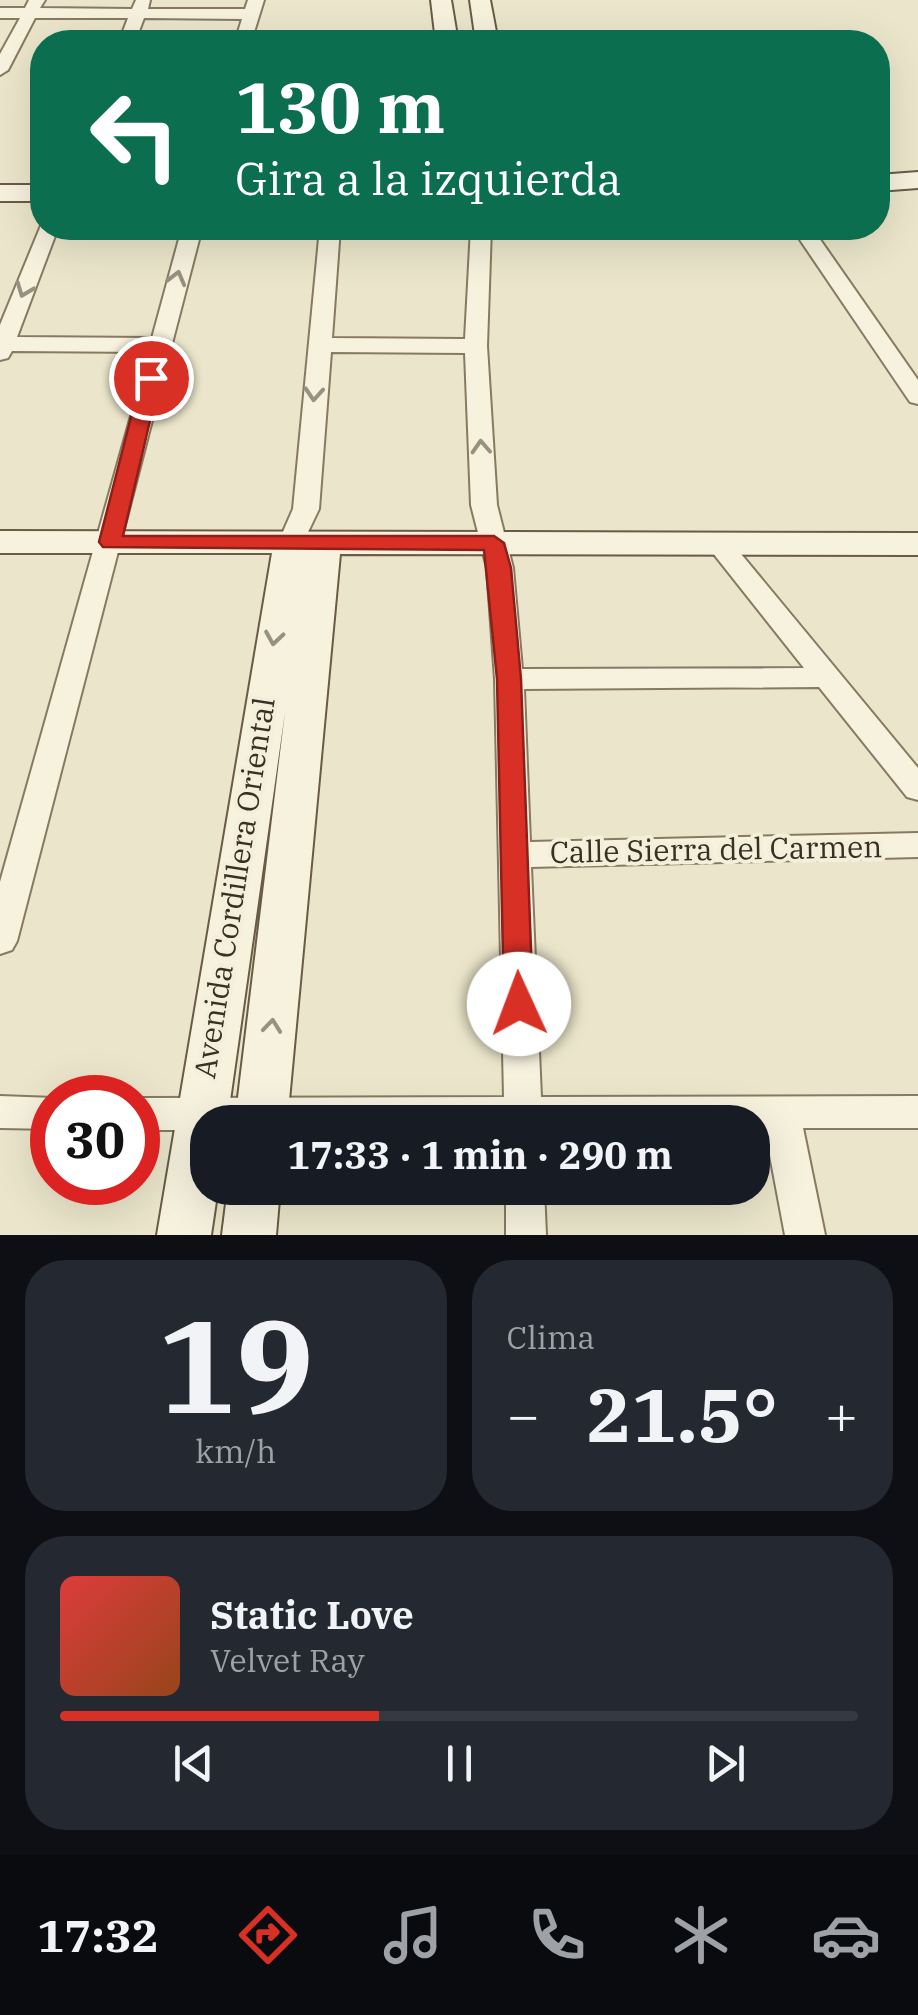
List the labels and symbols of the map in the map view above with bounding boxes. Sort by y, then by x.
one-way arrow [166,270,187,287]
one-way arrow [15,281,36,298]
pin [109,336,194,421]
one-way arrow [304,387,325,403]
one-way arrow [471,438,492,454]
one-way arrow [264,630,285,647]
street label: Avenida Cordillera Oriental [184,695,283,1081]
street label: Calle Sierra del Carmen [549,826,883,871]
position arrow [467,952,571,1056]
one-way arrow [260,1017,282,1033]
speed limit sign: 30 [30,1075,160,1205]

